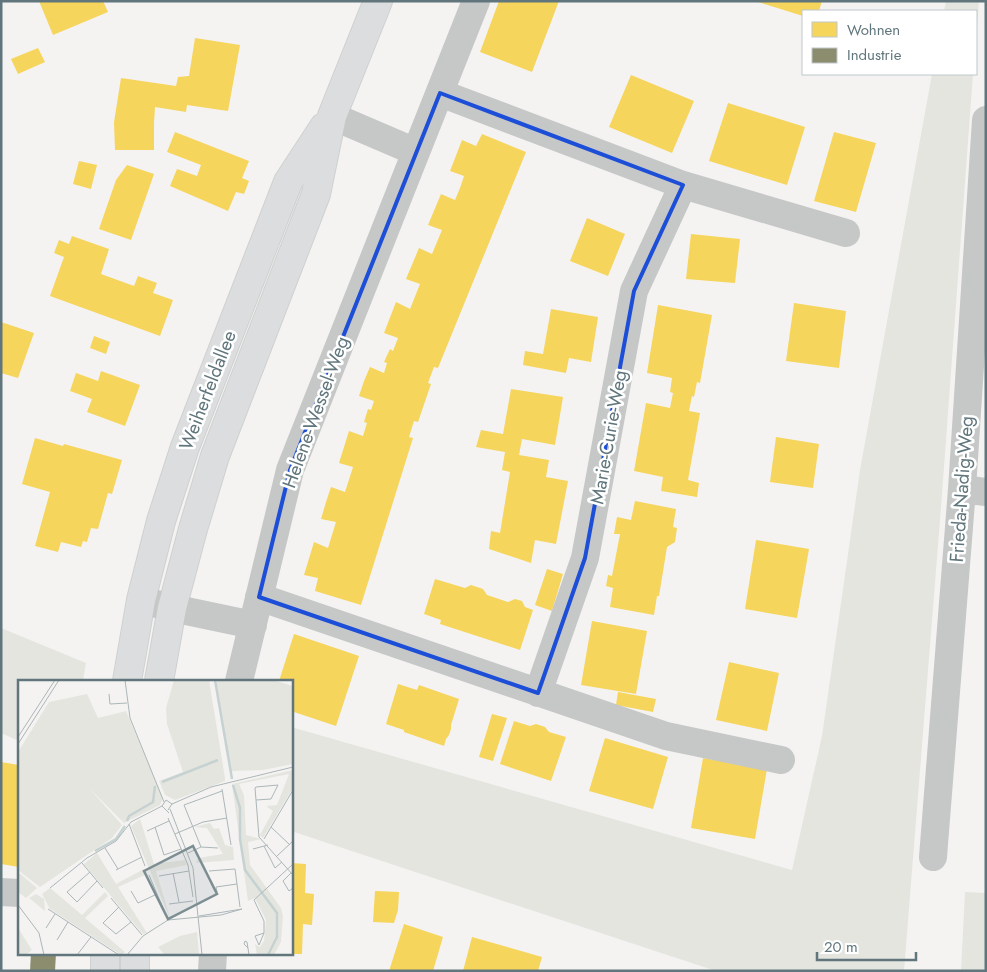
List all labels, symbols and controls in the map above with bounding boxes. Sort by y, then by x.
legend [802,10,977,75]
text: Wohnen [847,19,900,41]
text: Industrie [847,44,902,66]
street label: Weiherfeldallee [172,326,243,454]
street label: Helene-Wessel-Weg [275,333,355,492]
street label: Marie-Curie-Weg [583,368,634,506]
street label: Frieda-Nadig-Weg [943,415,980,563]
inset map [18,680,292,954]
scale bar [817,930,916,962]
text: 20 m [824,936,858,958]

